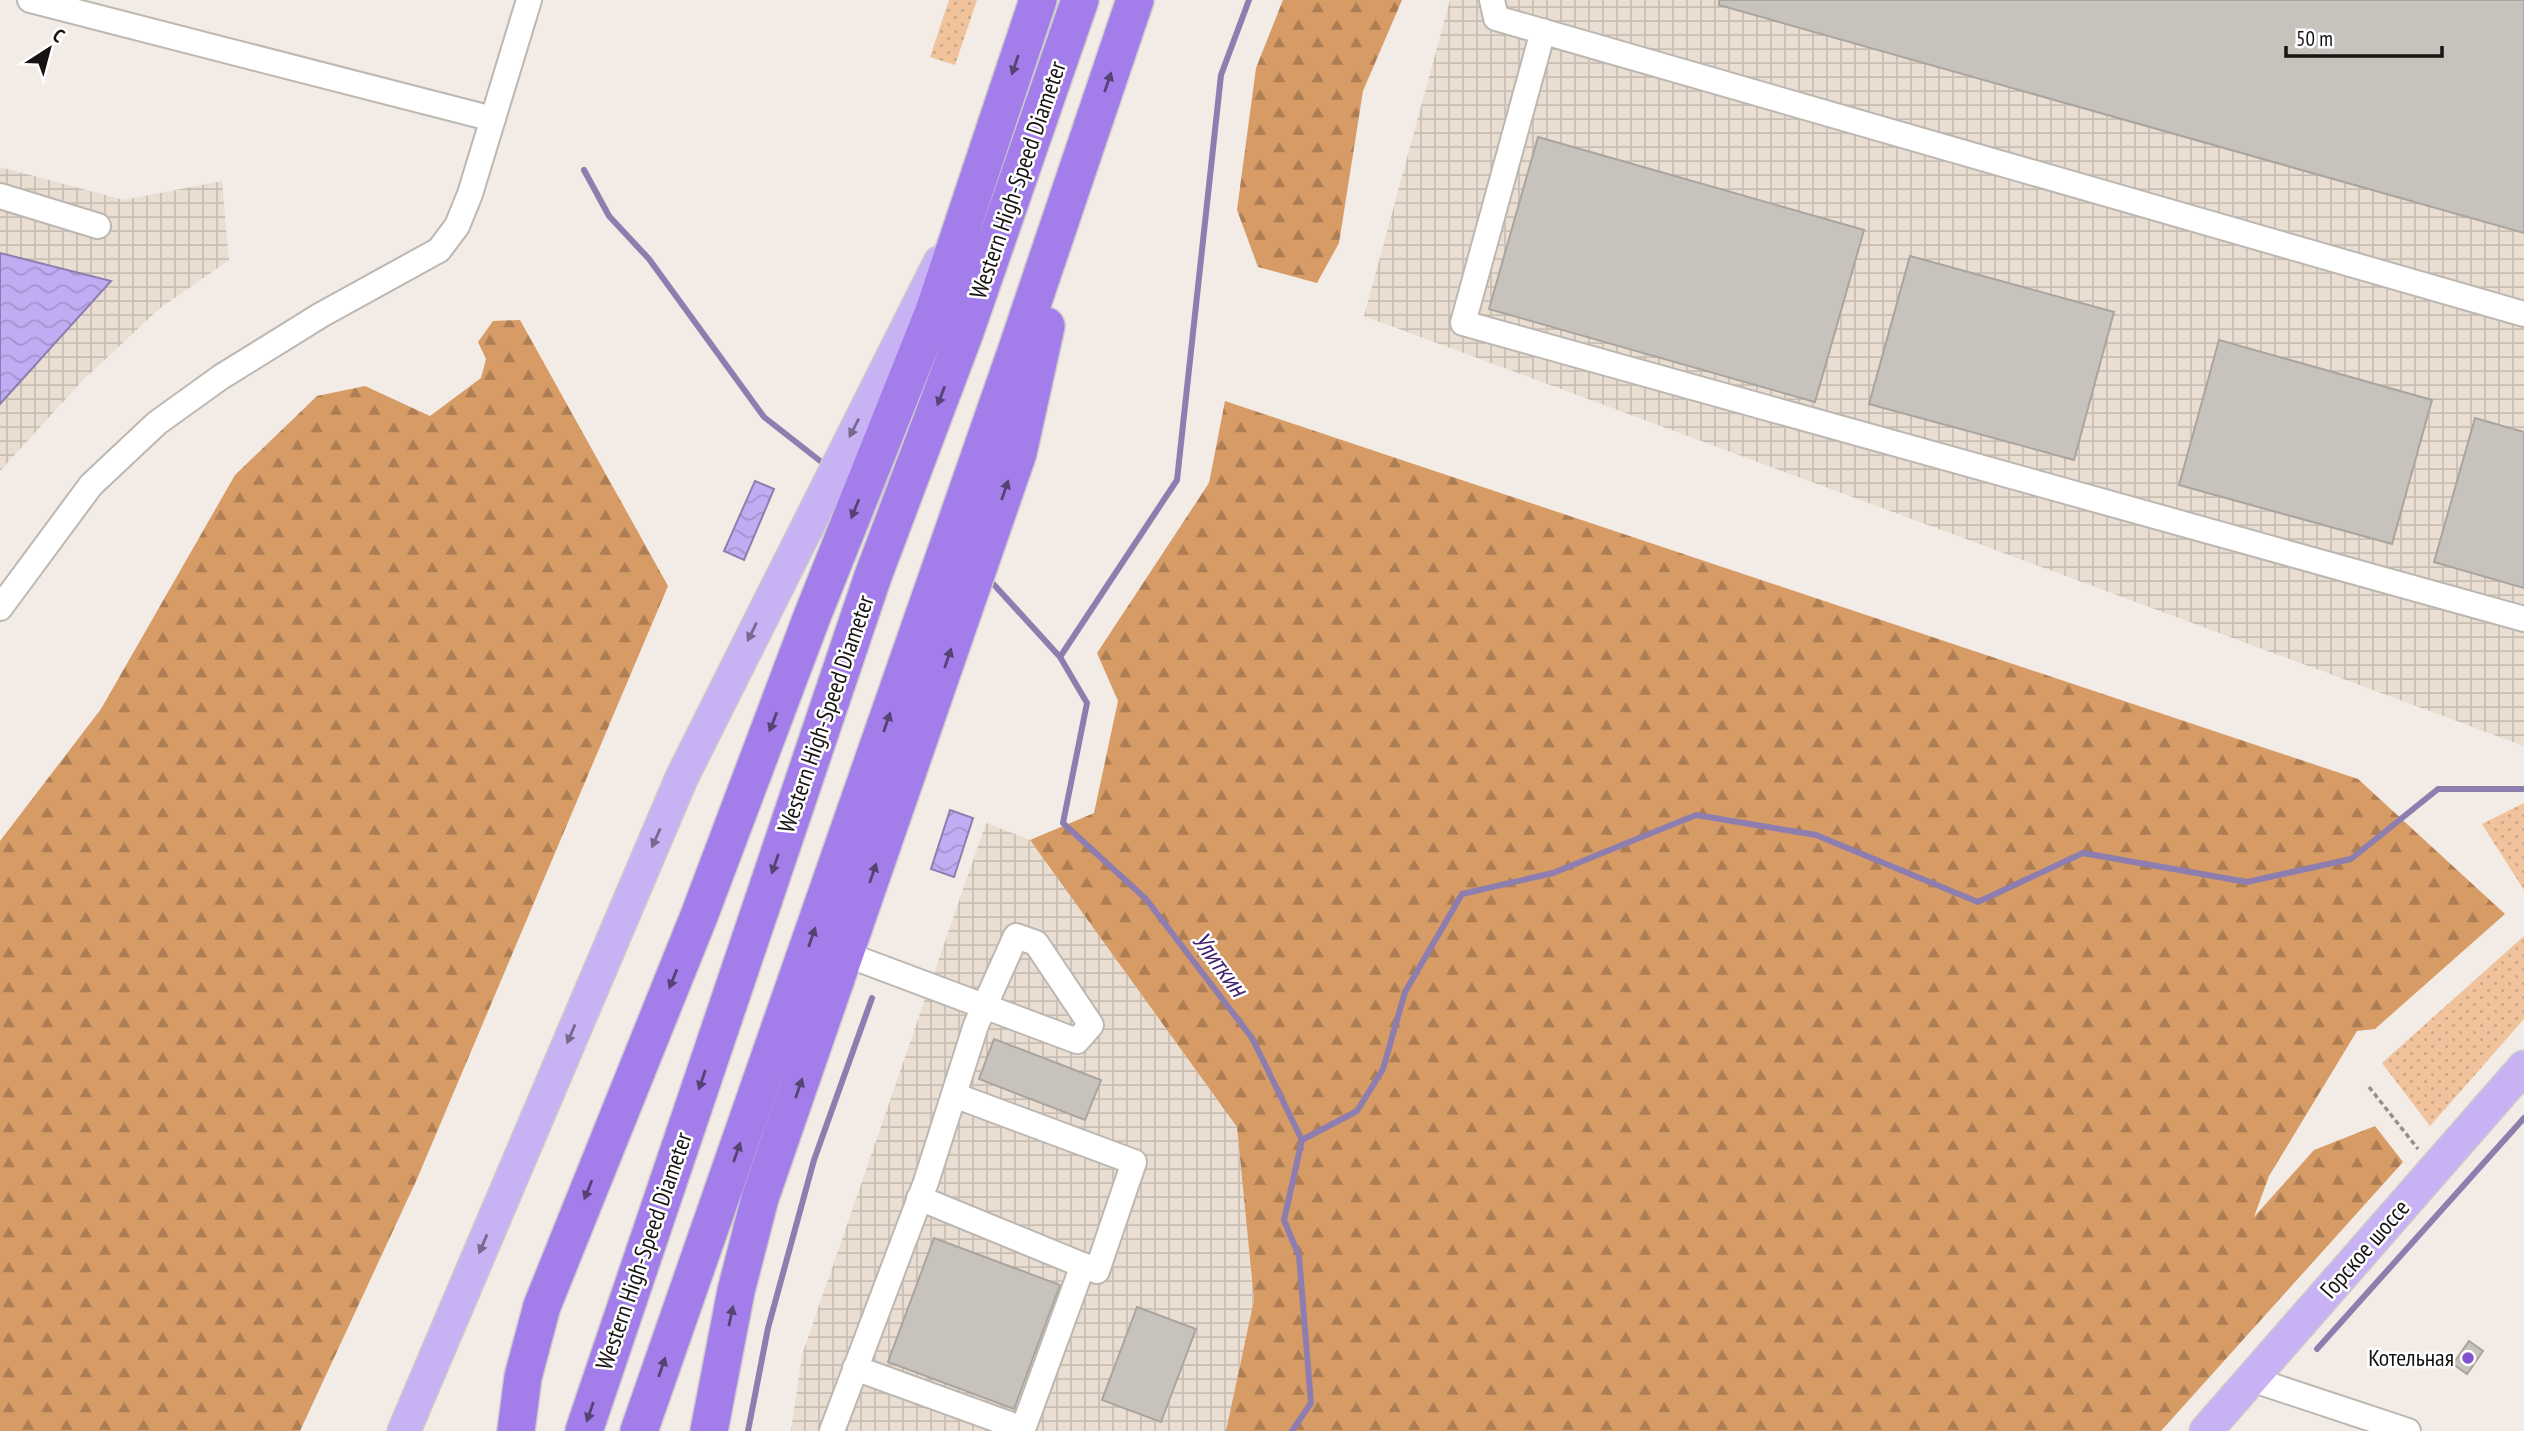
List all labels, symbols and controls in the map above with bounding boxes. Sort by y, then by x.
north arrow [14,14,84,84]
scale bar [2286,14,2442,58]
text: С [48,23,70,48]
text: 50 m [2296,25,2333,52]
one-way arrow [1009,54,1020,75]
street label: Western High-Speed Diameter [962,56,1073,303]
one-way arrow [1103,71,1114,92]
one-way arrow [935,385,946,406]
one-way arrow [848,418,859,438]
one-way arrow [1000,479,1011,500]
one-way arrow [849,499,860,520]
street label: Western High-Speed Diameter [770,590,881,837]
one-way arrow [747,622,758,642]
one-way arrow [943,647,954,668]
one-way arrow [768,711,779,732]
one-way arrow [882,712,893,733]
one-way arrow [650,828,662,848]
one-way arrow [769,854,780,875]
one-way arrow [868,862,879,883]
water label: Улиткин [1185,925,1257,1005]
one-way arrow [807,926,818,947]
one-way arrow [668,969,679,990]
one-way arrow [565,1024,576,1045]
one-way arrow [696,1070,707,1091]
one-way arrow [794,1077,805,1098]
street label: Western High-Speed Diameter [588,1127,699,1374]
one-way arrow [732,1141,743,1162]
one-way arrow [583,1180,594,1201]
street label: Горское шоссе [2313,1193,2416,1305]
one-way arrow [477,1234,489,1254]
one-way arrow [725,1305,736,1327]
place label: Котельная [2368,1342,2454,1373]
marker: Котельная [2460,1350,2476,1366]
one-way arrow [657,1356,668,1377]
one-way arrow [584,1401,595,1422]

